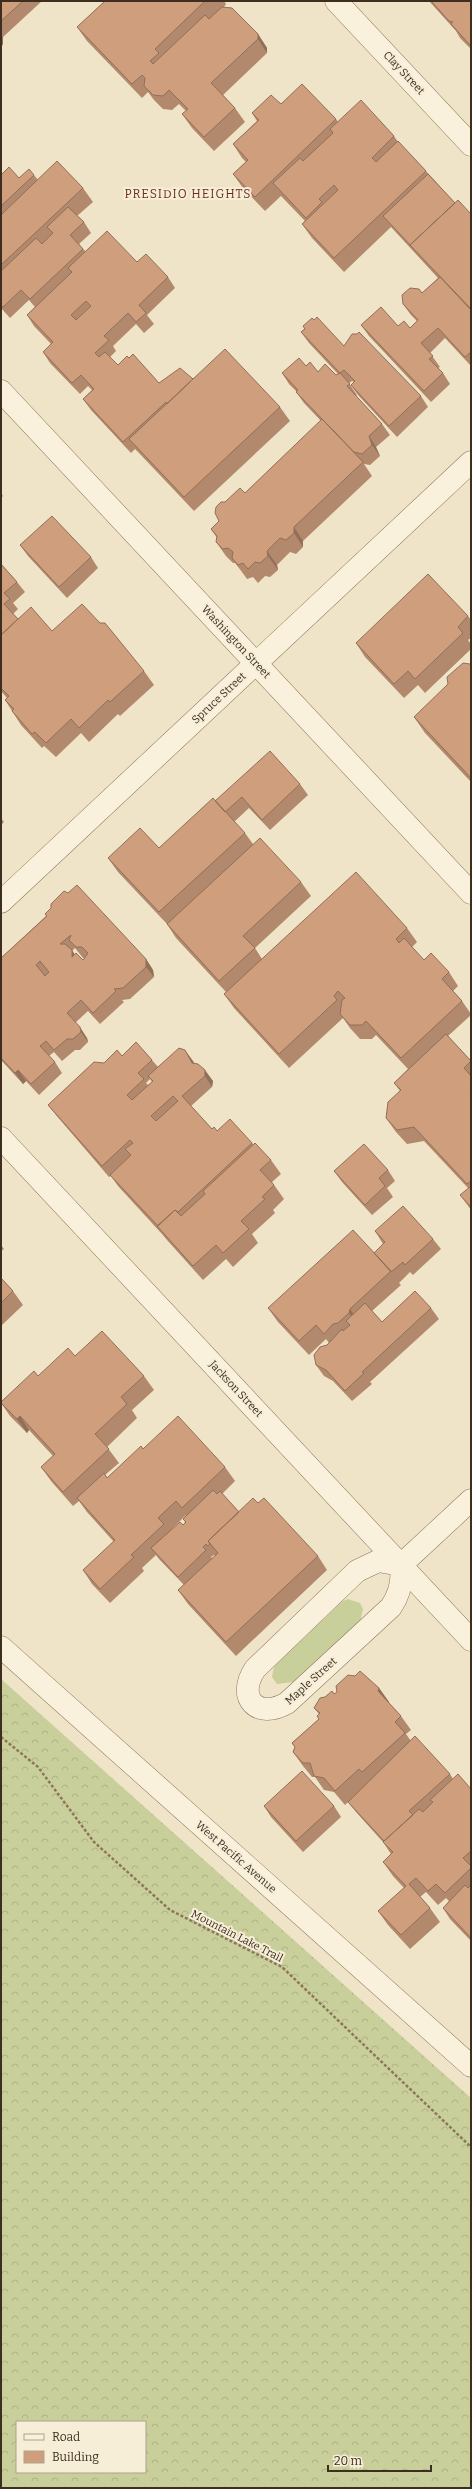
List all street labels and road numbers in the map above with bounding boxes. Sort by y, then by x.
street label: Clay Street [381,49,427,97]
street label: Washington Street [199,603,273,681]
street label: Spruce Street [189,670,249,726]
street label: Jackson Street [206,1357,266,1420]
street label: Maple Street [283,1655,339,1707]
street label: West Pacific Avenue [193,1818,279,1896]
street label: Mountain Lake Trail [189,1907,285,1965]

